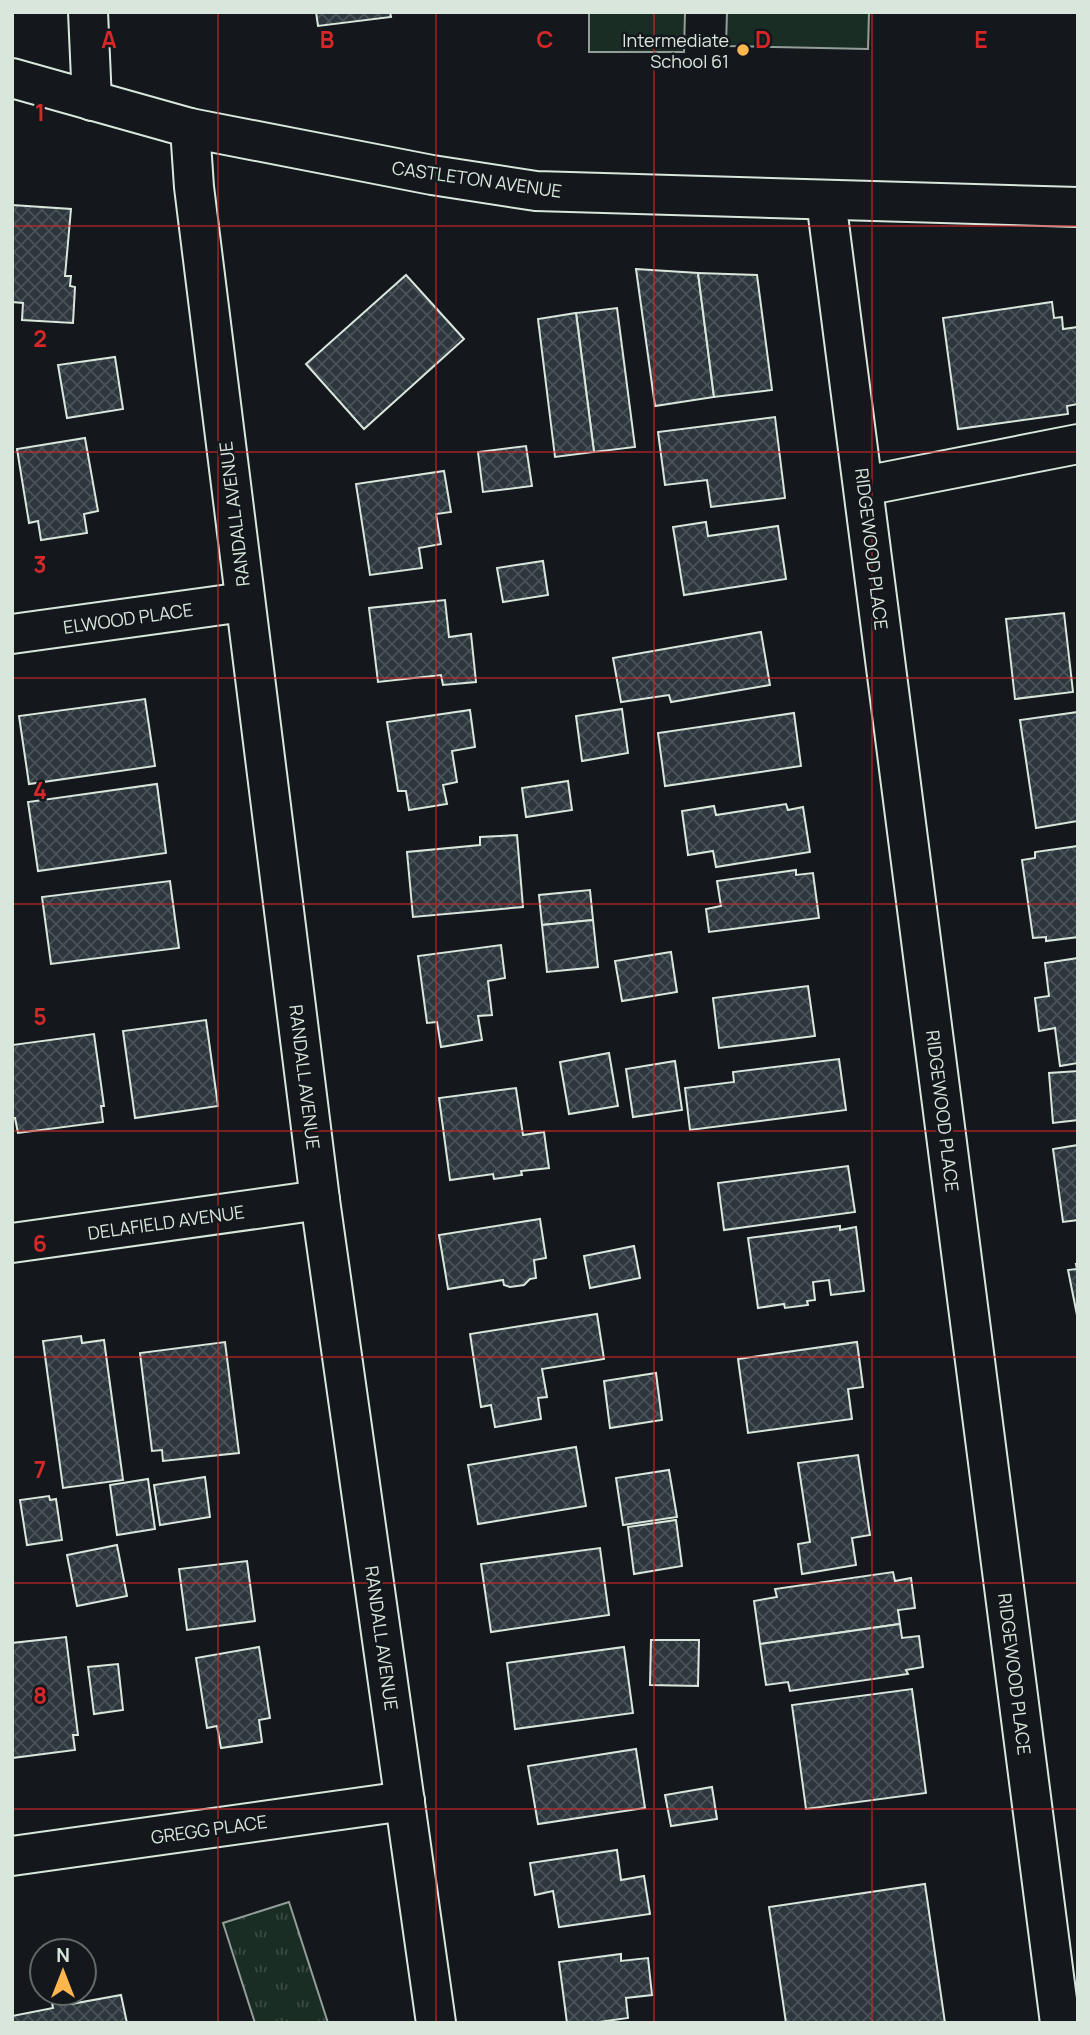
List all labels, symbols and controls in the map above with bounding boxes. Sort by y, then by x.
text: A [101,23,117,55]
text: B [320,23,334,55]
text: C [537,23,554,55]
text: D [755,23,771,55]
text: E [974,23,988,55]
place label: Intermediate School 61 [622,28,729,73]
marker: Intermediate School 61 [735,42,751,58]
text: 1 [35,96,45,128]
street label: CASTLETON AVENUE [391,155,563,203]
text: 2 [33,322,47,354]
street label: RANDALL AVENUE [213,440,255,588]
street label: RIDGEWOOD PLACE [850,467,894,631]
text: 3 [33,548,47,580]
street label: ELWOOD PLACE [62,597,194,639]
text: 4 [33,774,47,806]
text: 5 [33,1000,47,1032]
street label: RANDALL AVENUE [284,1003,326,1151]
street label: RIDGEWOOD PLACE [921,1029,965,1193]
street label: DELAFIELD AVENUE [86,1199,246,1245]
text: 6 [33,1227,47,1259]
text: 7 [34,1453,46,1485]
street label: RANDALL AVENUE [360,1564,404,1712]
street label: RIDGEWOOD PLACE [993,1592,1037,1756]
text: 8 [33,1679,47,1711]
street label: GREGG PLACE [149,1809,269,1849]
north arrow [28,1937,98,2007]
text: N [56,1942,70,1968]

